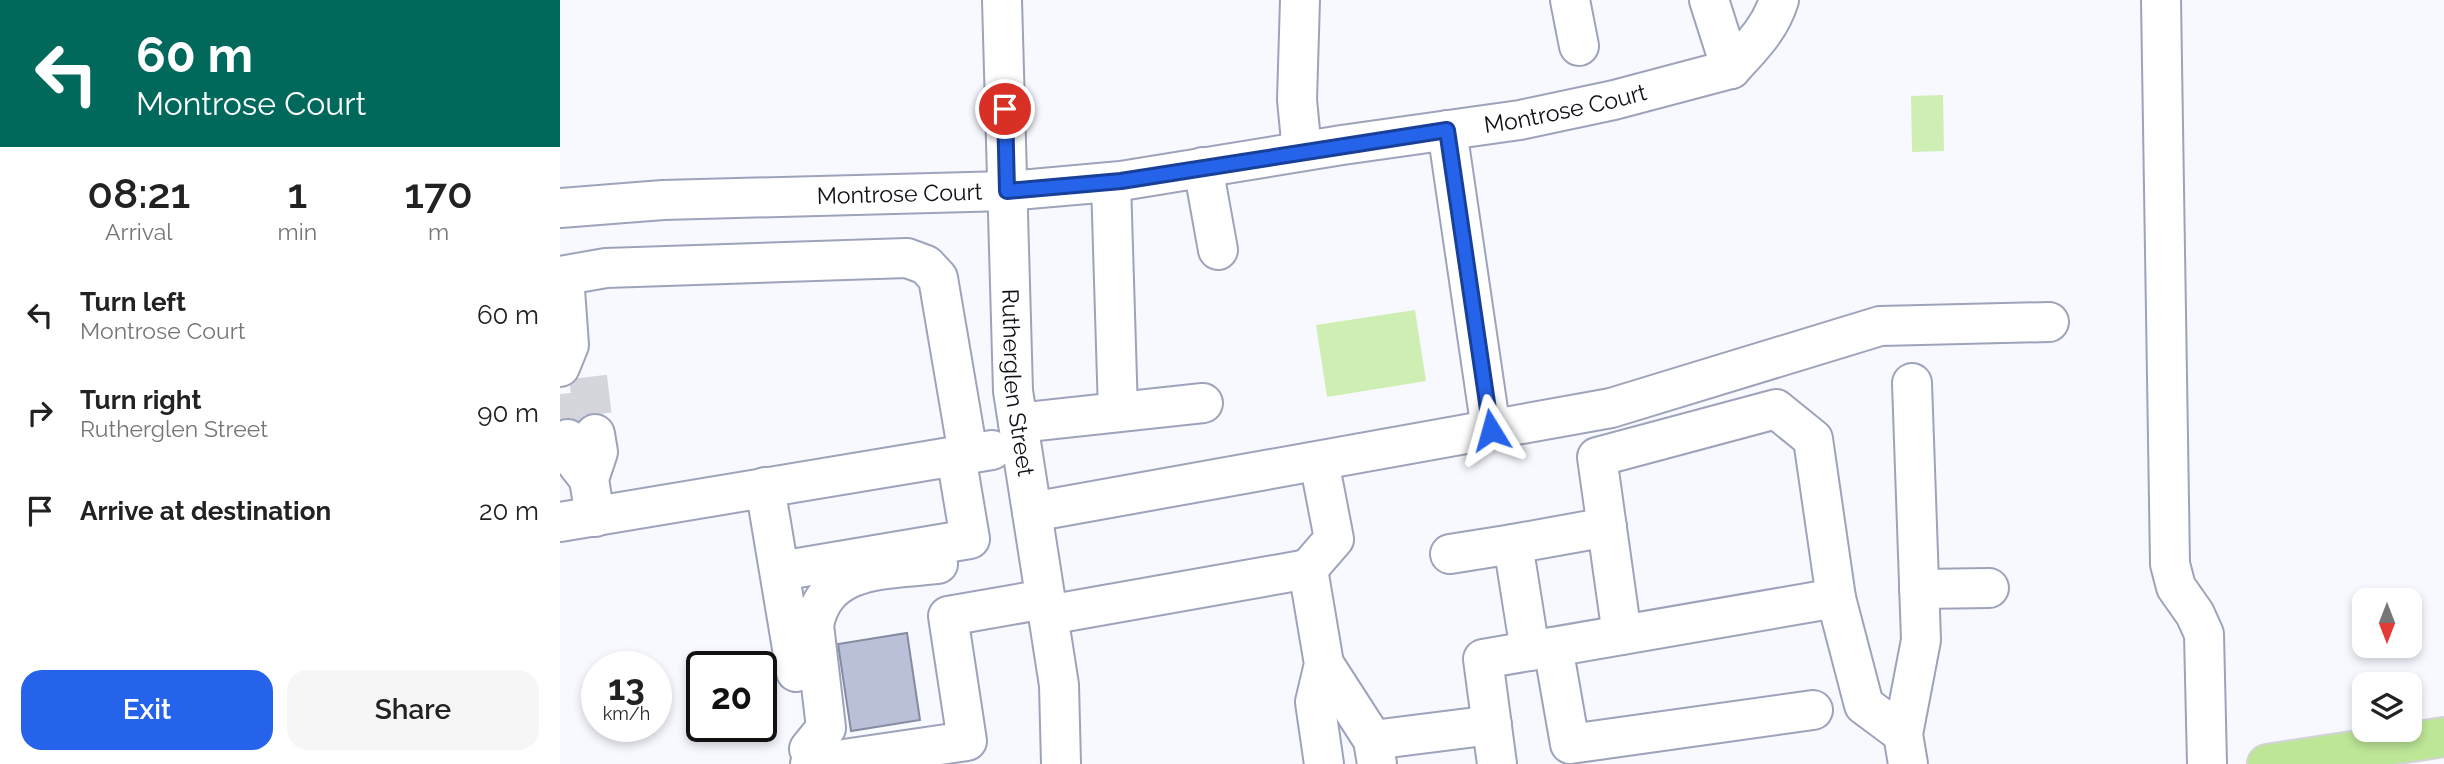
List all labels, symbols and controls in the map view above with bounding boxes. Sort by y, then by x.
text: 60 m [136,26,253,83]
icon: left [21,28,112,119]
street label: Montrose Court [1482,78,1650,138]
pin [975,79,1035,139]
text: Montrose Court [136,85,366,122]
icon: arrive [986,90,1024,128]
text: 08:21 [87,169,190,218]
text: 1 [287,169,307,218]
text: 170 [404,169,473,218]
street label: Montrose Court [817,178,983,209]
text: Arrival [105,218,173,245]
text: min [278,218,317,245]
text: m [428,218,449,245]
text: Turn left [80,287,186,317]
street label: Rutherglen Street [997,288,1040,478]
icon: left [21,296,59,334]
text: 60 m [477,300,539,330]
text: Montrose Court [80,317,245,344]
text: Turn right [80,385,201,415]
position arrow [1454,393,1528,467]
icon: right [21,394,59,432]
text: 90 m [477,398,539,428]
text: Rutherglen Street [80,415,268,442]
icon: arrive [21,492,59,530]
text: Arrive at destination [80,496,331,526]
text: 20 m [479,496,539,526]
north arrow [2352,588,2422,658]
map controls [2352,588,2422,742]
speed limit sign: 20 [686,651,777,742]
text: 13 [608,667,645,708]
button: Exit [21,670,273,750]
button: Share [287,670,539,750]
button: layers [2352,672,2422,742]
text: km/h [603,703,650,724]

